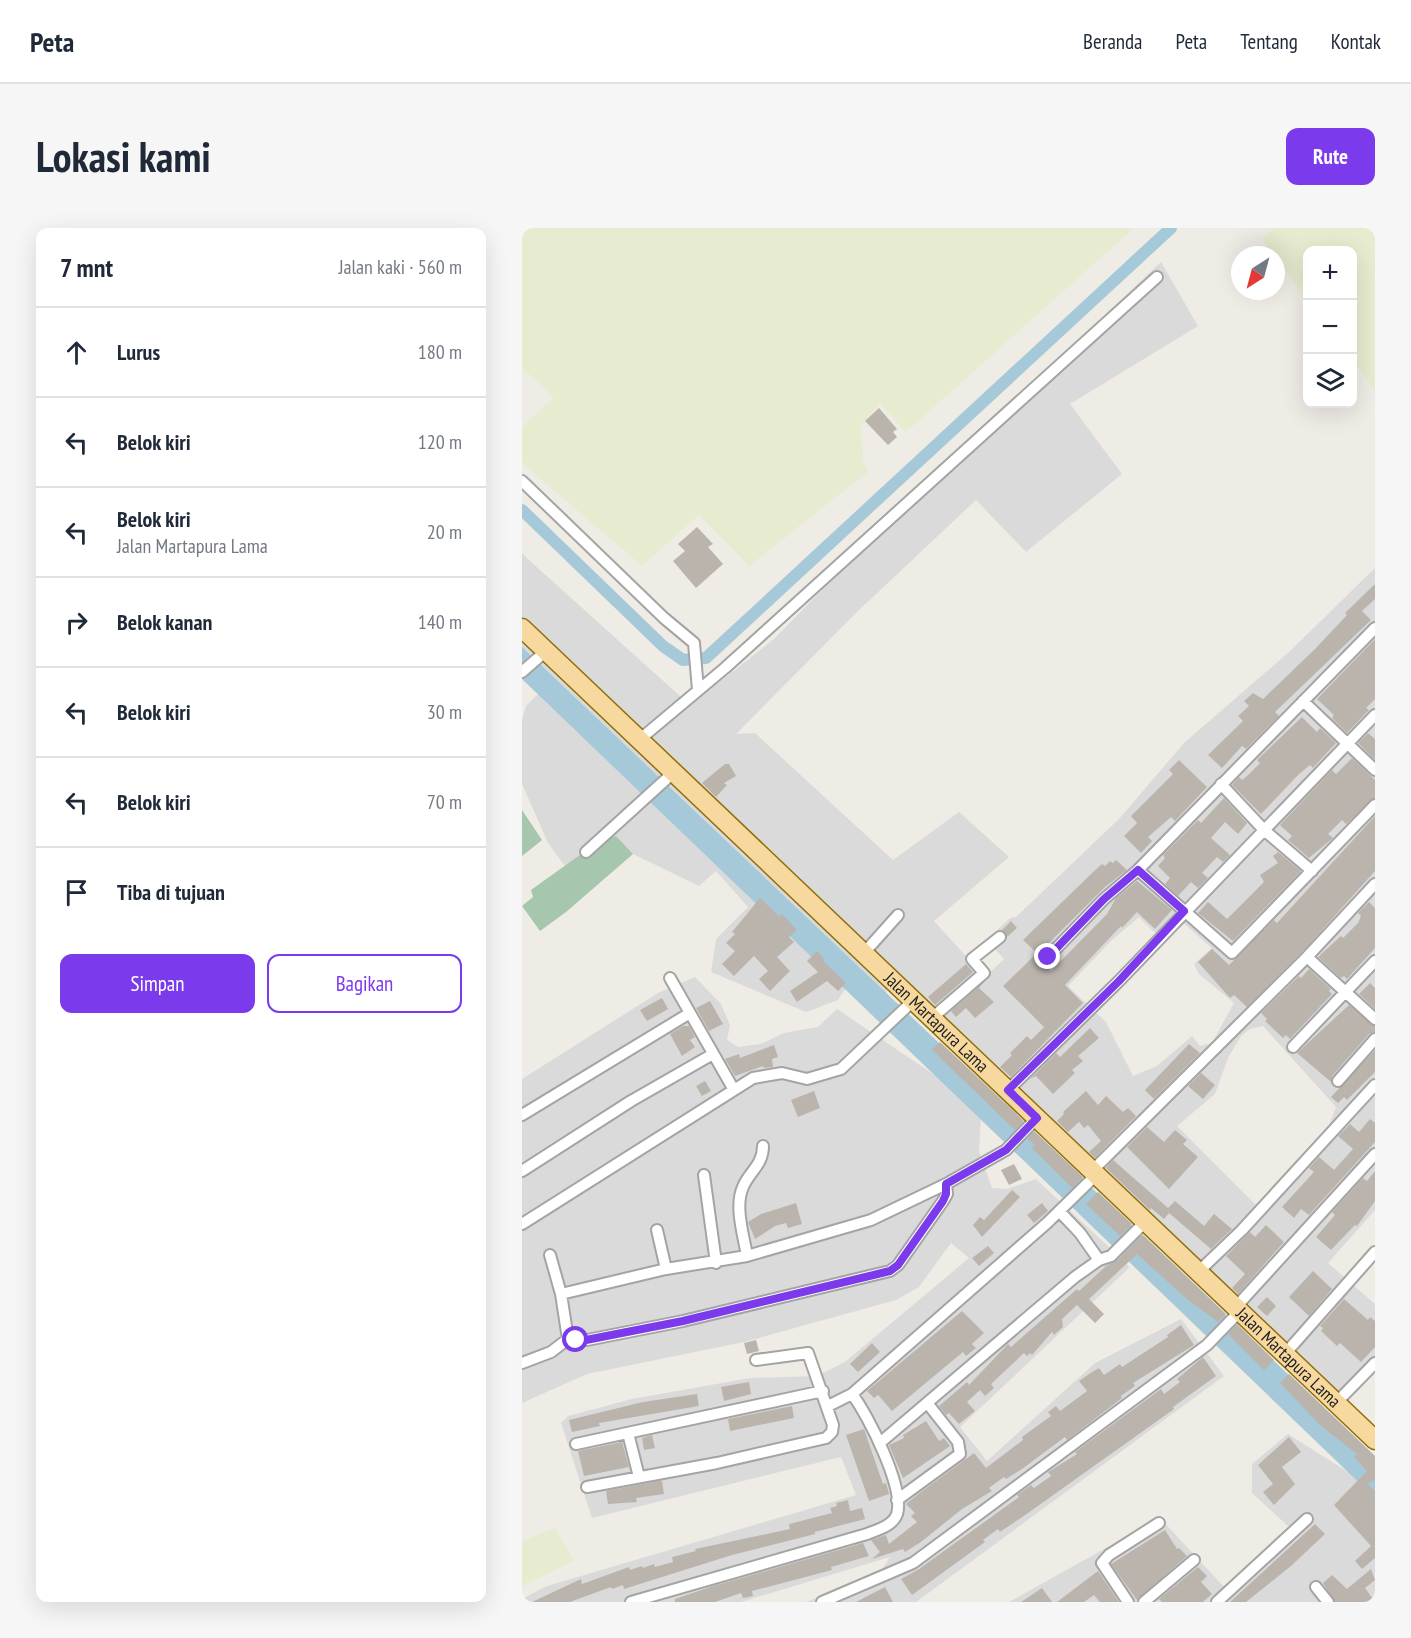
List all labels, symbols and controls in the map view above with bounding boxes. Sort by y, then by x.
text: Peta [30,23,74,60]
text: Beranda [1083,28,1143,55]
text: Peta [1176,28,1207,55]
text: Tentang [1240,28,1298,55]
text: Kontak [1331,28,1381,55]
button: Rute [1286,128,1375,185]
text: Lokasi kami [36,129,211,184]
north arrow [1231,246,1285,300]
map controls [1303,246,1357,408]
button: + [1303,246,1357,300]
text: 7 mnt [60,251,113,284]
text: Jalan kaki · 560 m [339,254,462,280]
button: − [1303,300,1357,354]
icon: ahead [60,336,93,369]
text: Lurus [117,338,160,366]
text: 180 m [418,339,462,365]
button: layers [1303,354,1357,408]
icon: left [60,426,93,459]
text: Belok kiri [117,428,191,456]
text: 120 m [418,429,462,455]
text: Belok kiri [117,505,191,533]
icon: left [60,516,93,549]
text: 20 m [427,519,462,545]
text: Jalan Martapura Lama [117,533,268,559]
icon: right [60,606,93,639]
text: Belok kanan [117,608,212,636]
text: 140 m [418,609,462,635]
icon: left [60,696,93,729]
text: Belok kiri [117,698,191,726]
text: 30 m [427,699,462,725]
icon: left [60,786,93,819]
text: Belok kiri [117,788,191,816]
text: 70 m [427,789,462,815]
icon: arrive [60,876,93,909]
text: Tiba di tujuan [117,878,225,906]
route end [1034,943,1060,969]
button: Simpan [60,954,255,1013]
button: Bagikan [267,954,462,1013]
street label: Jalan Martapura Lama [879,966,994,1077]
street label: Jalan Martapura Lama [1231,1301,1346,1412]
route start [562,1326,588,1352]

